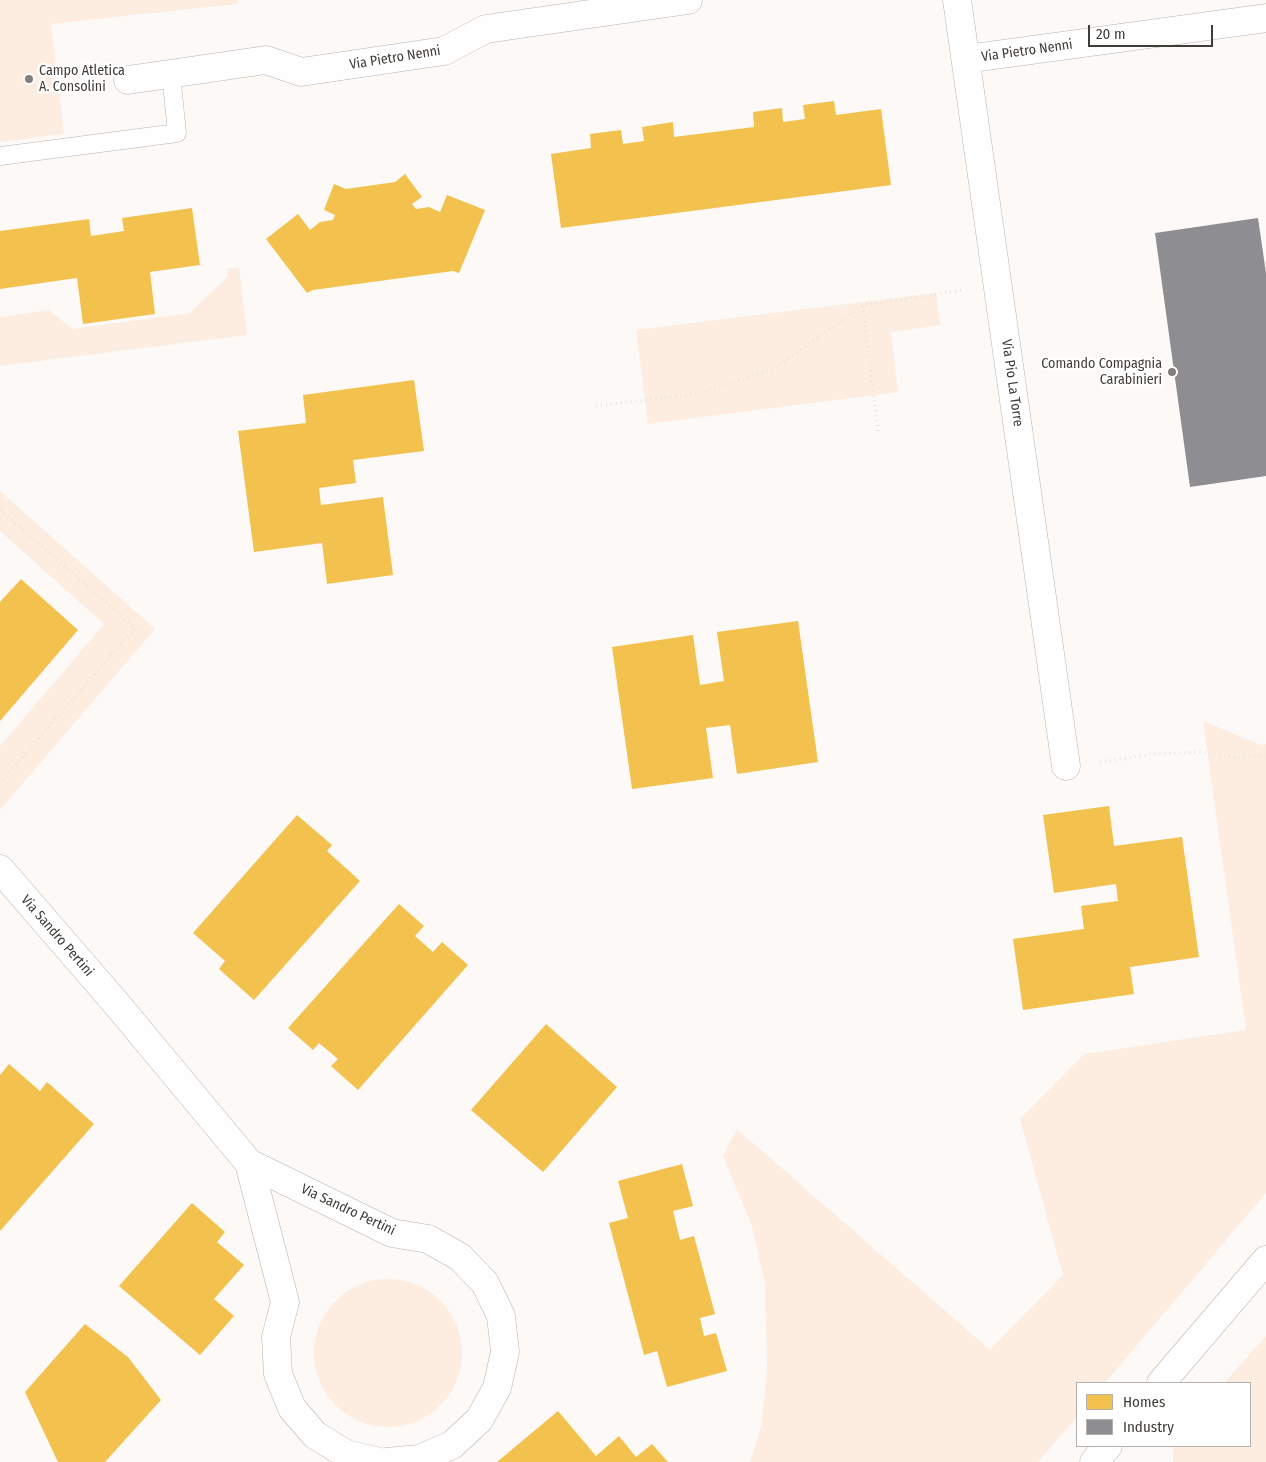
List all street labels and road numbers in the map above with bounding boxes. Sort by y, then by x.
street label: Via Pietro Nenni [980,36,1074,66]
street label: Via Pietro Nenni [348,43,442,73]
street label: Via Pio La Torre [998,338,1026,428]
street label: Via Sandro Pertini [17,892,97,980]
street label: Via Sandro Pertini [298,1181,398,1239]

